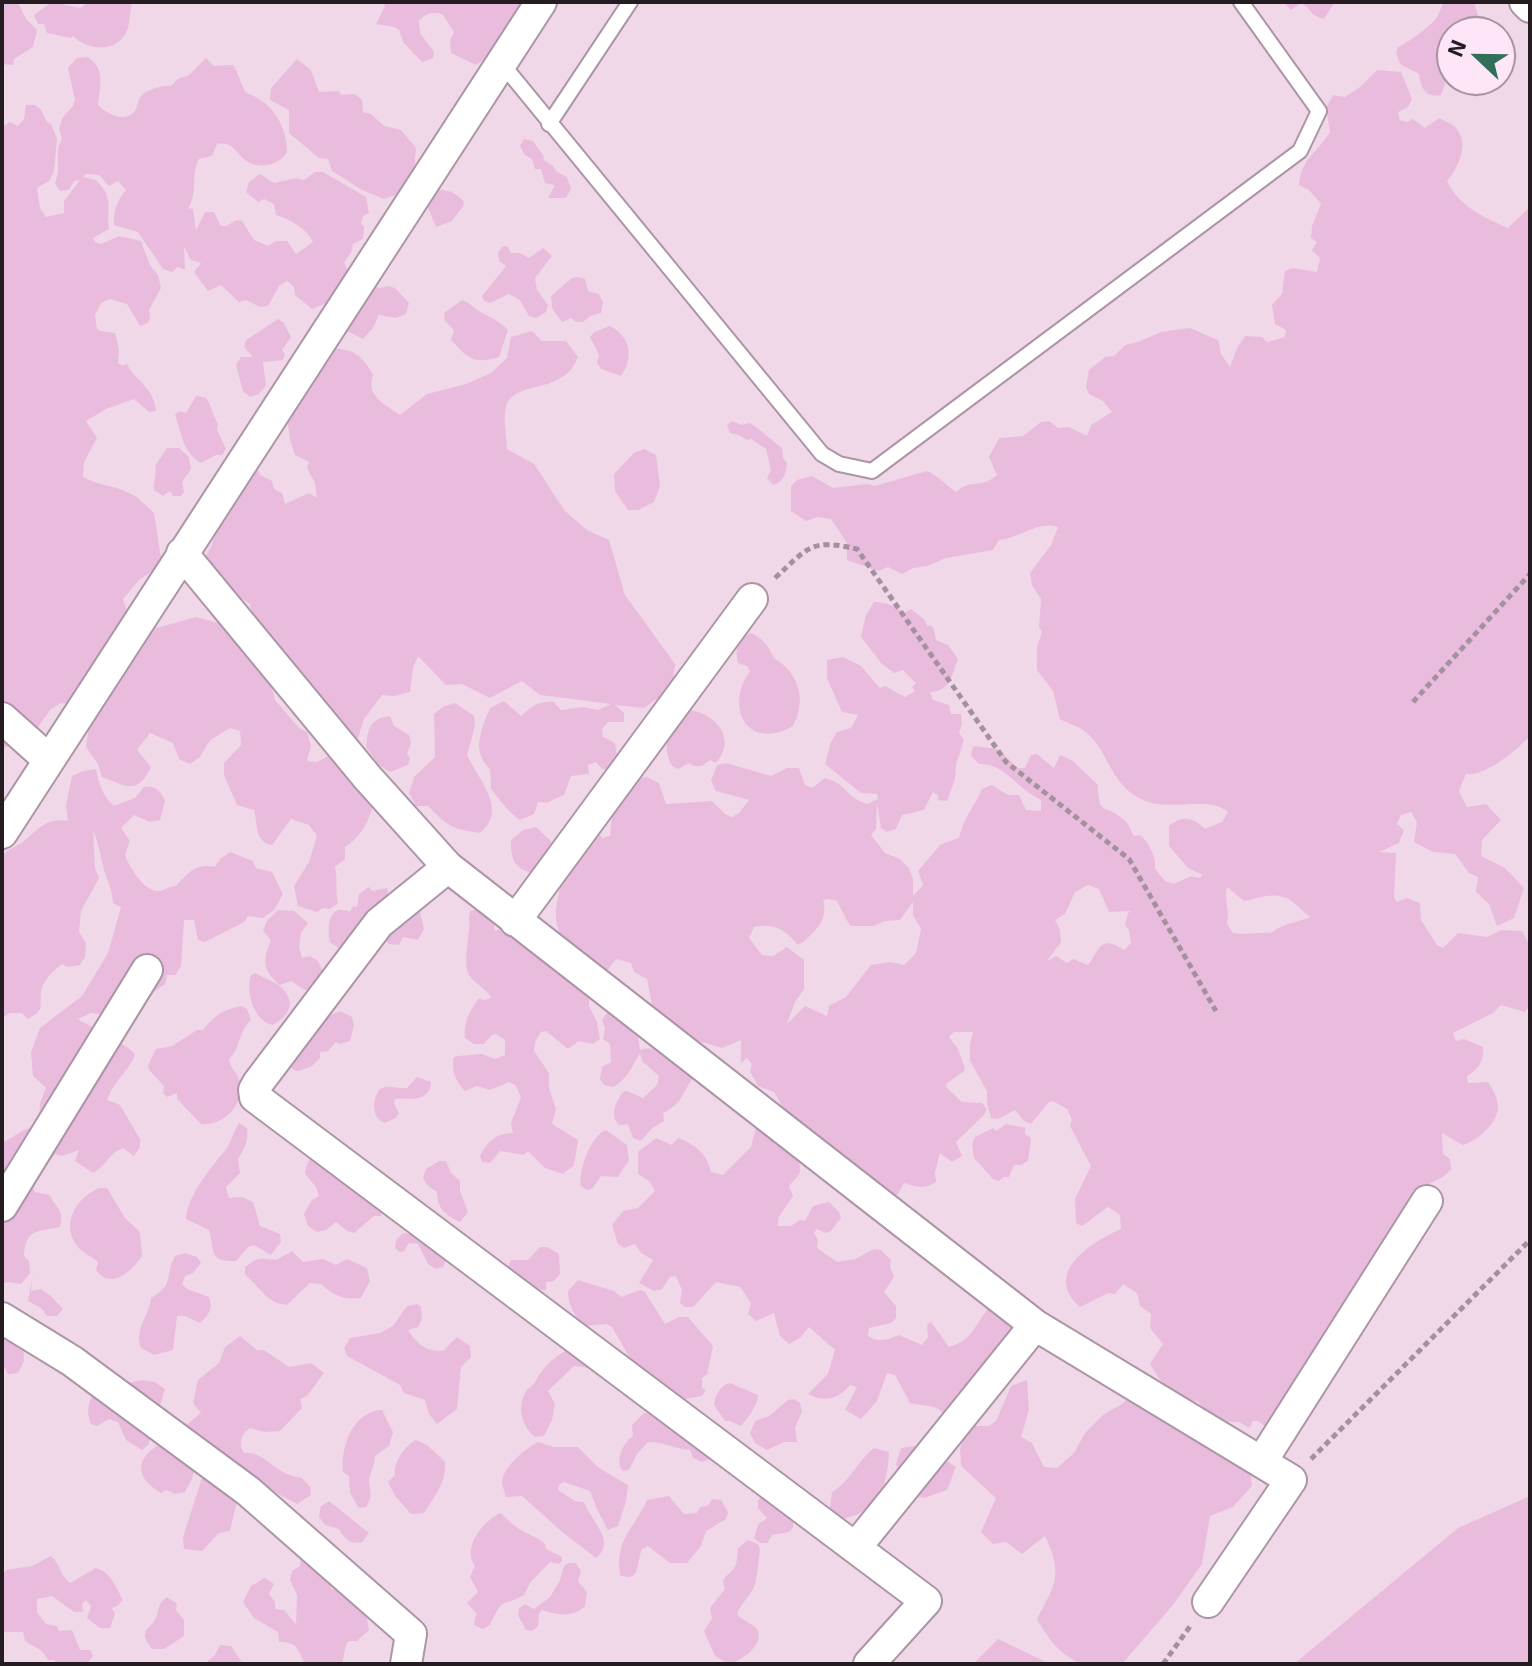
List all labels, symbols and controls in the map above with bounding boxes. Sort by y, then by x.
north arrow [1436,16,1516,96]
text: N [1441,36,1471,60]

